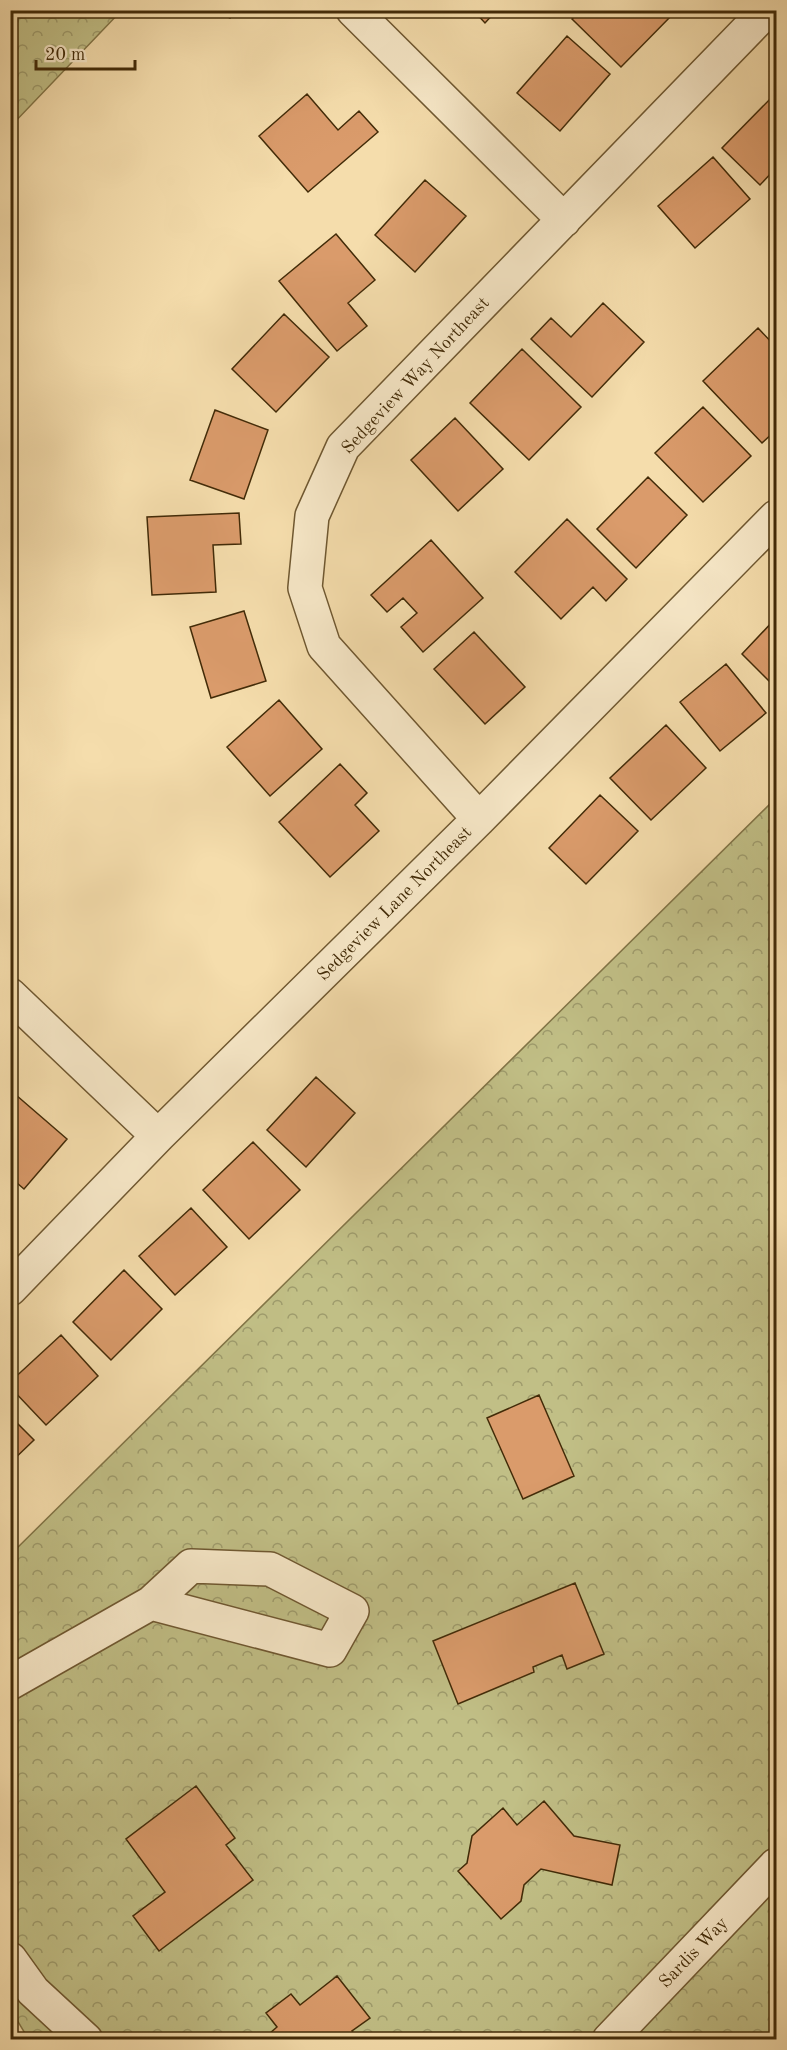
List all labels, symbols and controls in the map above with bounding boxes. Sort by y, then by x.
scale bar [36,33,135,71]
text: 20 m [45,46,85,64]
street label: Sedgeview Way Northeast [339,294,493,458]
street label: Sedgeview Lane Northeast [314,823,475,984]
street label: Sardis Way [656,1914,732,1991]

